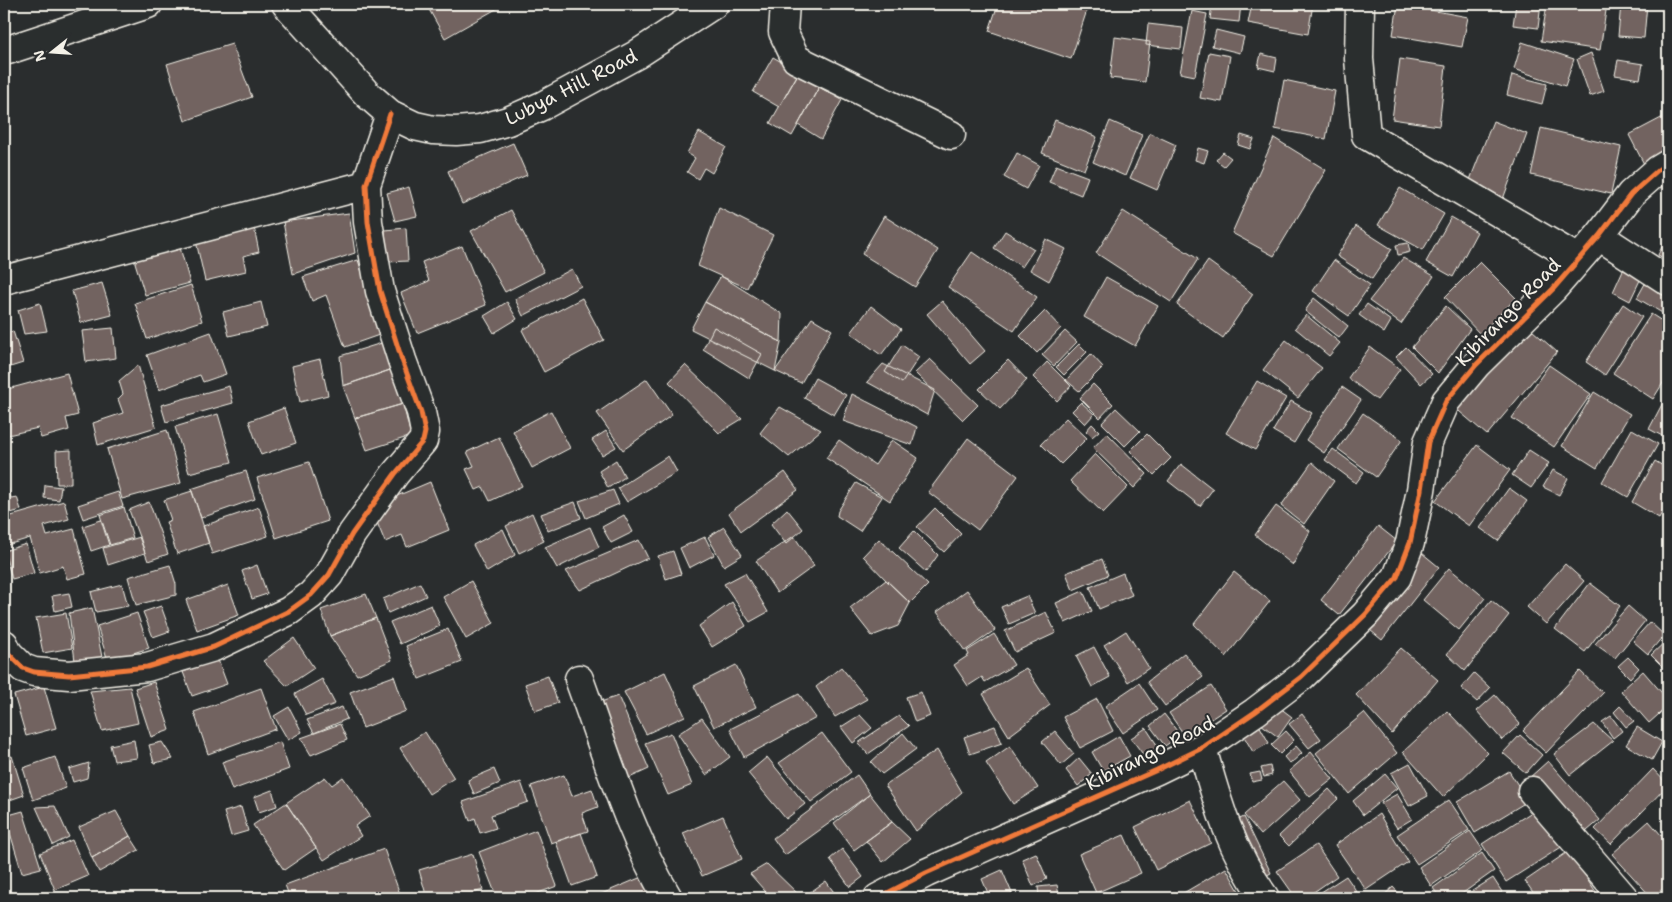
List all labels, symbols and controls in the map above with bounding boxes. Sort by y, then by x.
north arrow [28,28,78,78]
street label: Lubya Hill Road [501,43,641,131]
text: N [29,48,50,64]
street label: Kibirango Road [1450,252,1566,372]
street label: Kibirango Road [1081,710,1219,796]

